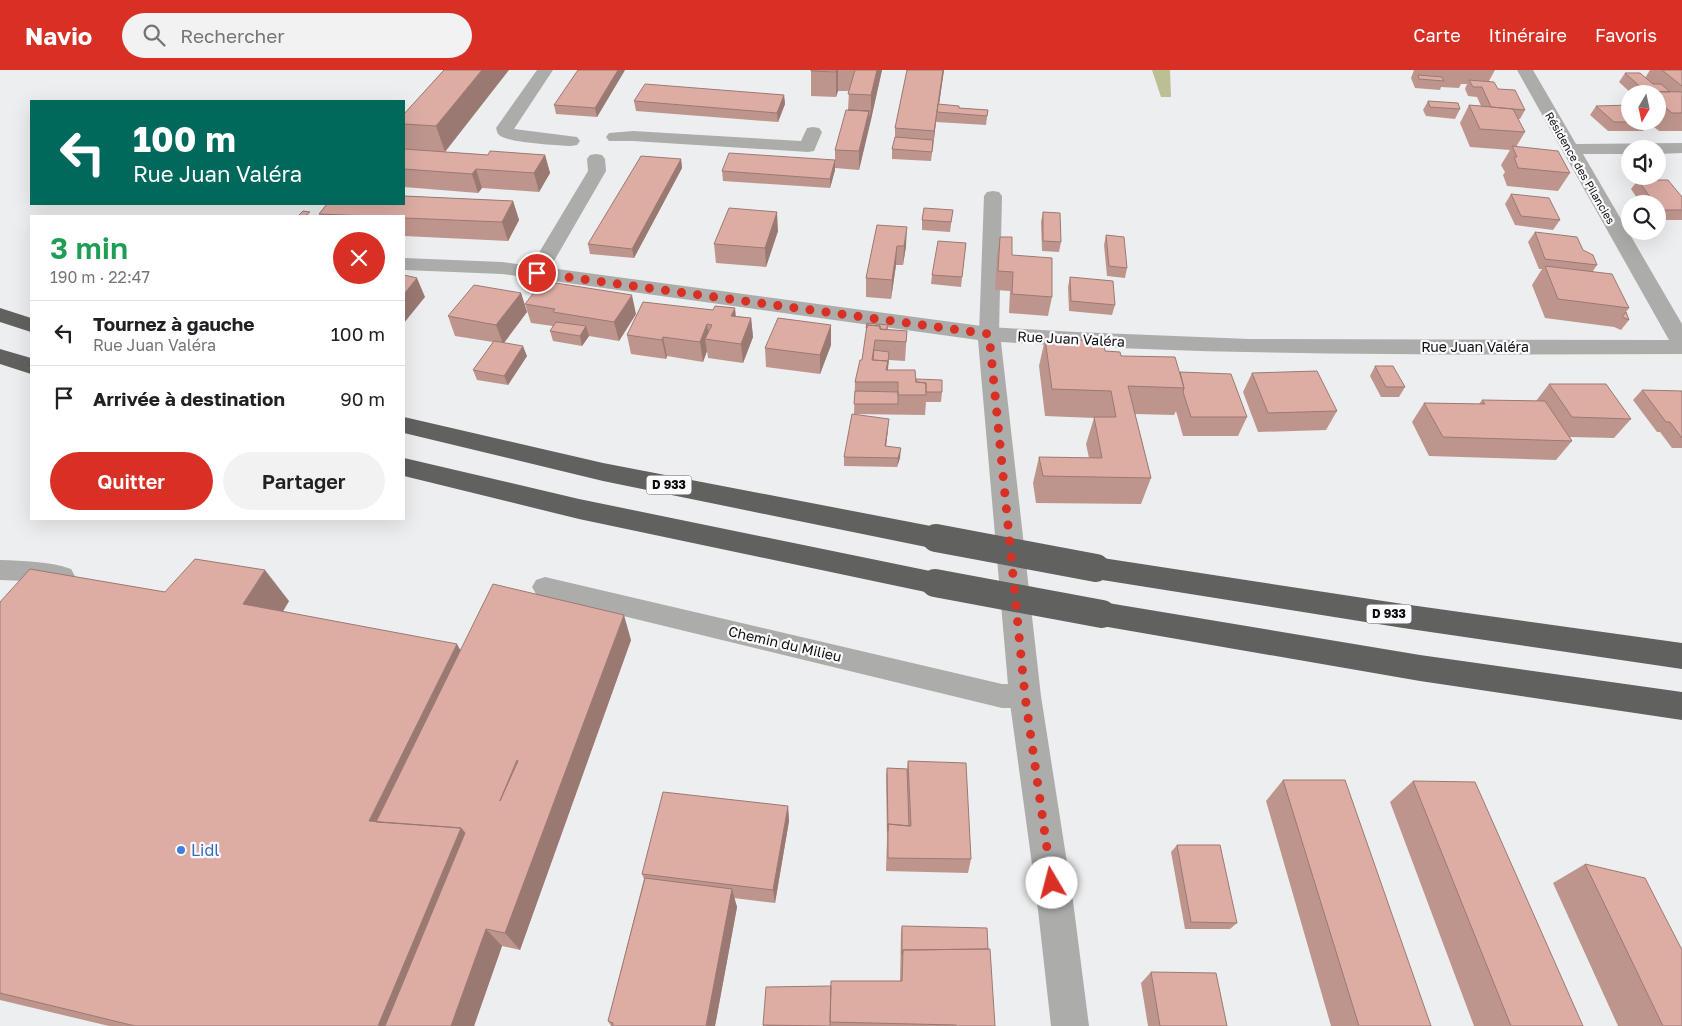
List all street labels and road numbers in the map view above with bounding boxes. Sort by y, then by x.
street label: Résidence des Pilancies [1543,109,1618,226]
street label: Rue Juan Valéra [1017,327,1125,350]
street label: Rue Juan Valéra [1421,338,1529,355]
road number: D 933 [646,476,692,494]
road number: D 933 [1366,604,1412,624]
street label: Chemin du Milieu [727,622,843,665]

